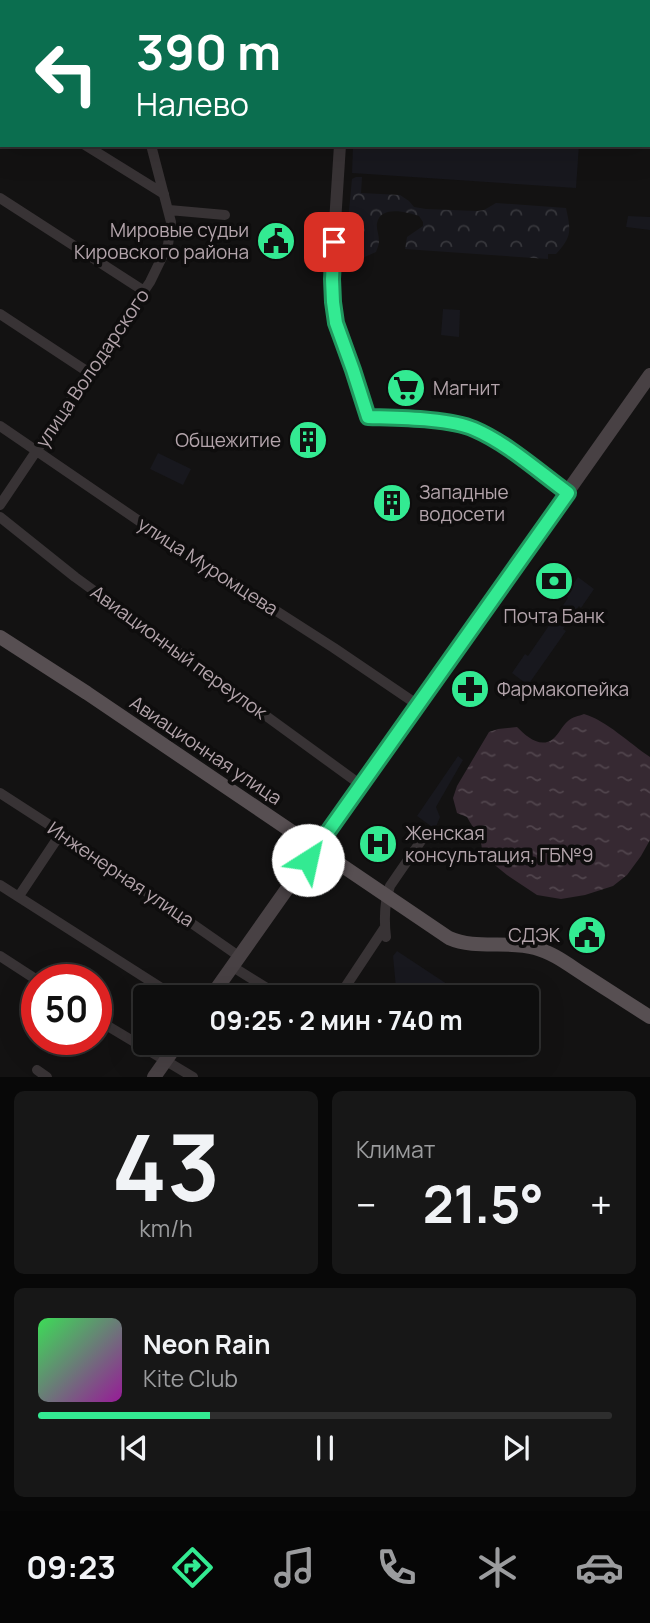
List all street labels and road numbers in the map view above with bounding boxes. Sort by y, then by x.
street label: улица Володарского [29,283,155,453]
street label: улица Муромцева [133,511,283,621]
street label: Авиационный переулок [85,579,273,725]
street label: Авиационная улица [125,689,287,811]
street label: Инженерная улица [43,815,199,933]

